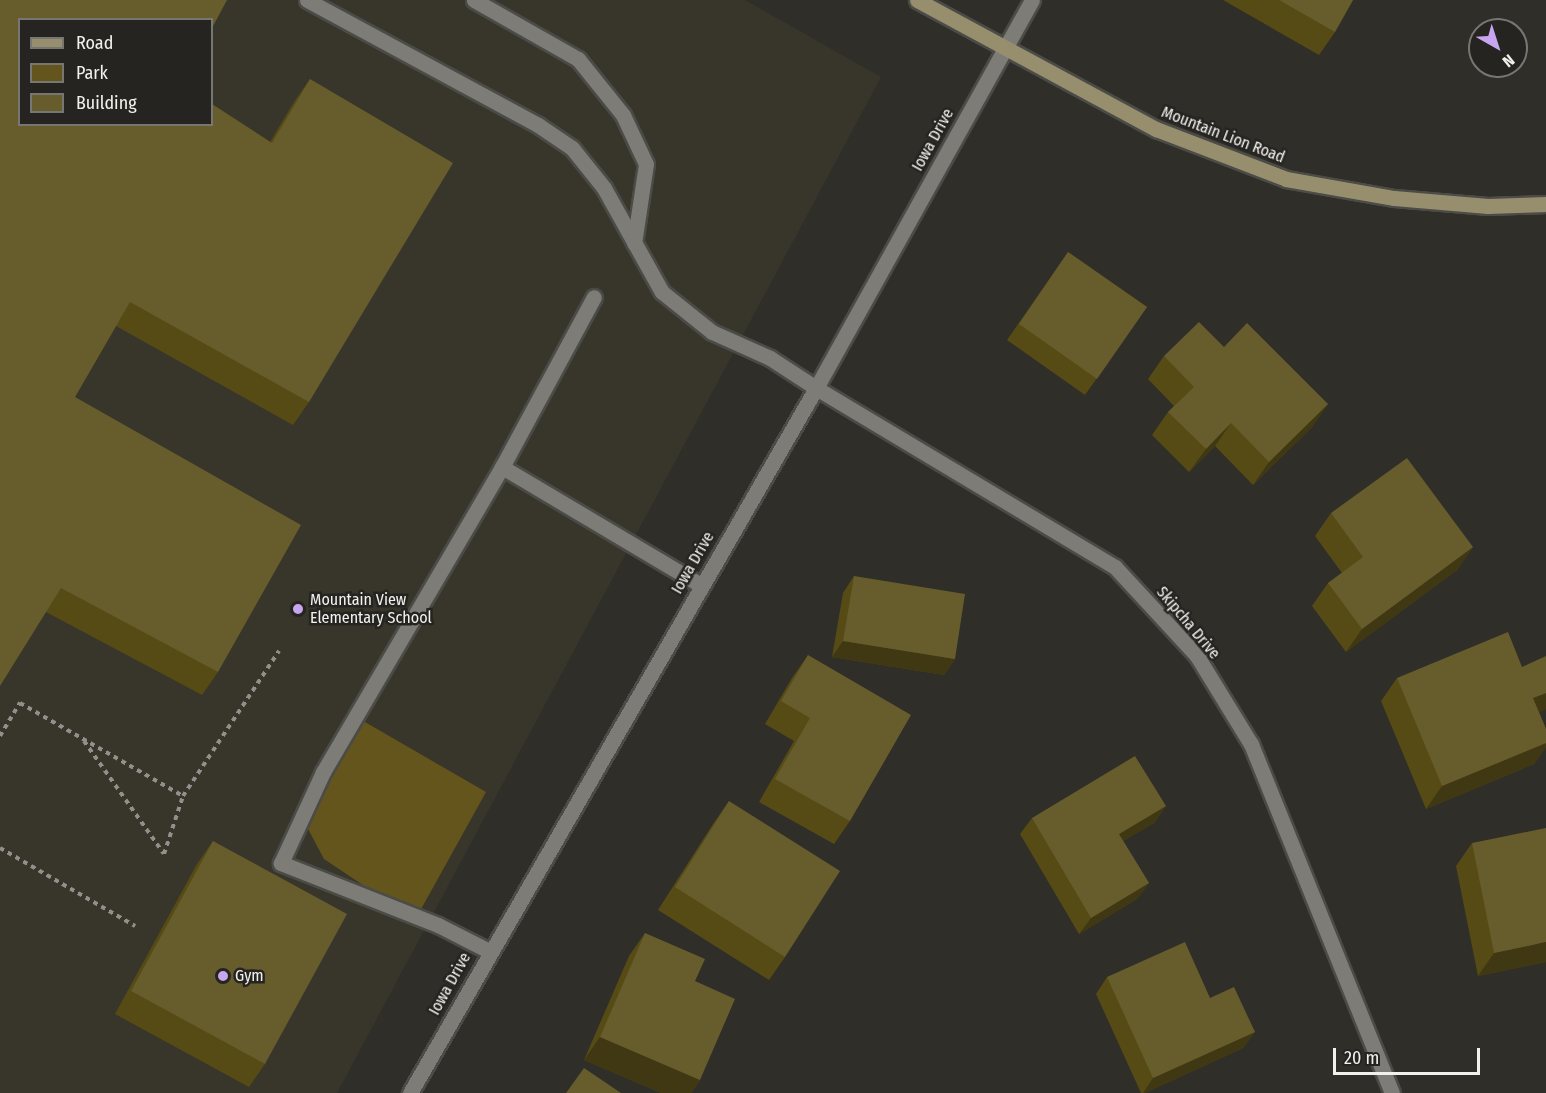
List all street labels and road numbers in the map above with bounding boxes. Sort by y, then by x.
street label: Mountain Lion Road [1159,103,1287,167]
street label: Iowa Drive [908,105,958,175]
street label: Iowa Drive [668,529,718,597]
street label: Skipcha Drive [1152,583,1224,663]
street label: Iowa Drive [425,949,475,1019]

